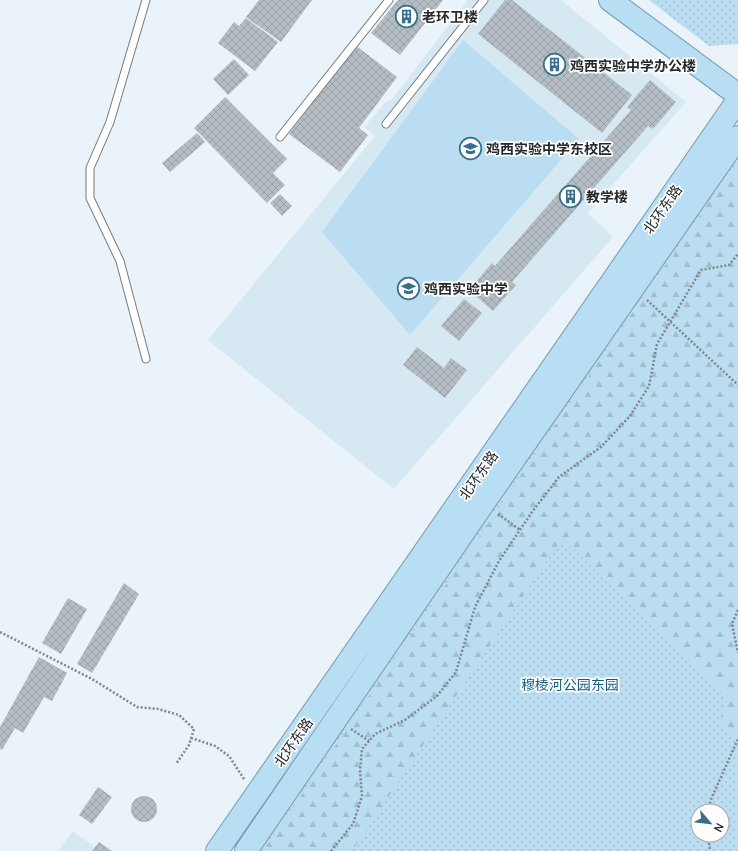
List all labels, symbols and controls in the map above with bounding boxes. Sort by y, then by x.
building icon: 老环卫楼 [394,3,420,29]
place label: 老环卫楼 [422,7,478,26]
building icon: 鸡西实验中学办公楼 [542,52,568,78]
place label: 鸡西实验中学办公楼 [570,56,696,75]
school or university icon: 鸡西实验中学东校区 [457,135,483,161]
place label: 鸡西实验中学东校区 [486,139,612,158]
street label: 北环东路 [638,181,686,237]
building icon: 教学楼 [558,183,584,209]
place label: 教学楼 [586,187,628,206]
school or university icon: 鸡西实验中学 [396,275,422,301]
place label: 鸡西实验中学 [424,279,508,298]
street label: 北环东路 [454,447,502,503]
park label: 穆棱河公园东园 [521,675,619,694]
street label: 北环东路 [269,714,317,770]
north arrow [690,803,730,843]
text: N [711,821,728,835]

